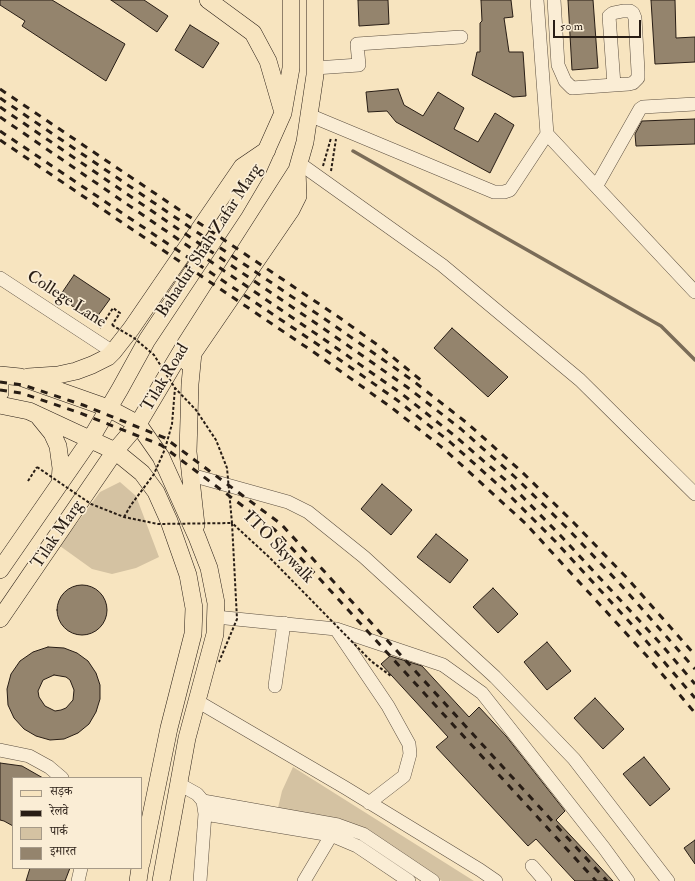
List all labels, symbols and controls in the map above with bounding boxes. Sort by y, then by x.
scale bar [555,12,643,38]
text: 50 m [560,19,583,34]
street label: Bahadur Shah Zafar Marg [153,160,267,322]
street label: College Lane [22,267,110,333]
street label: Tilak Road [138,340,194,416]
street label: Tilak Marg [28,497,88,573]
street label: ITO Skywalk [239,508,317,588]
legend [12,777,142,869]
text: सड़क [50,784,73,799]
text: रेलवे [50,804,68,819]
text: पार्क [50,824,68,839]
text: इमारत [50,844,76,859]

